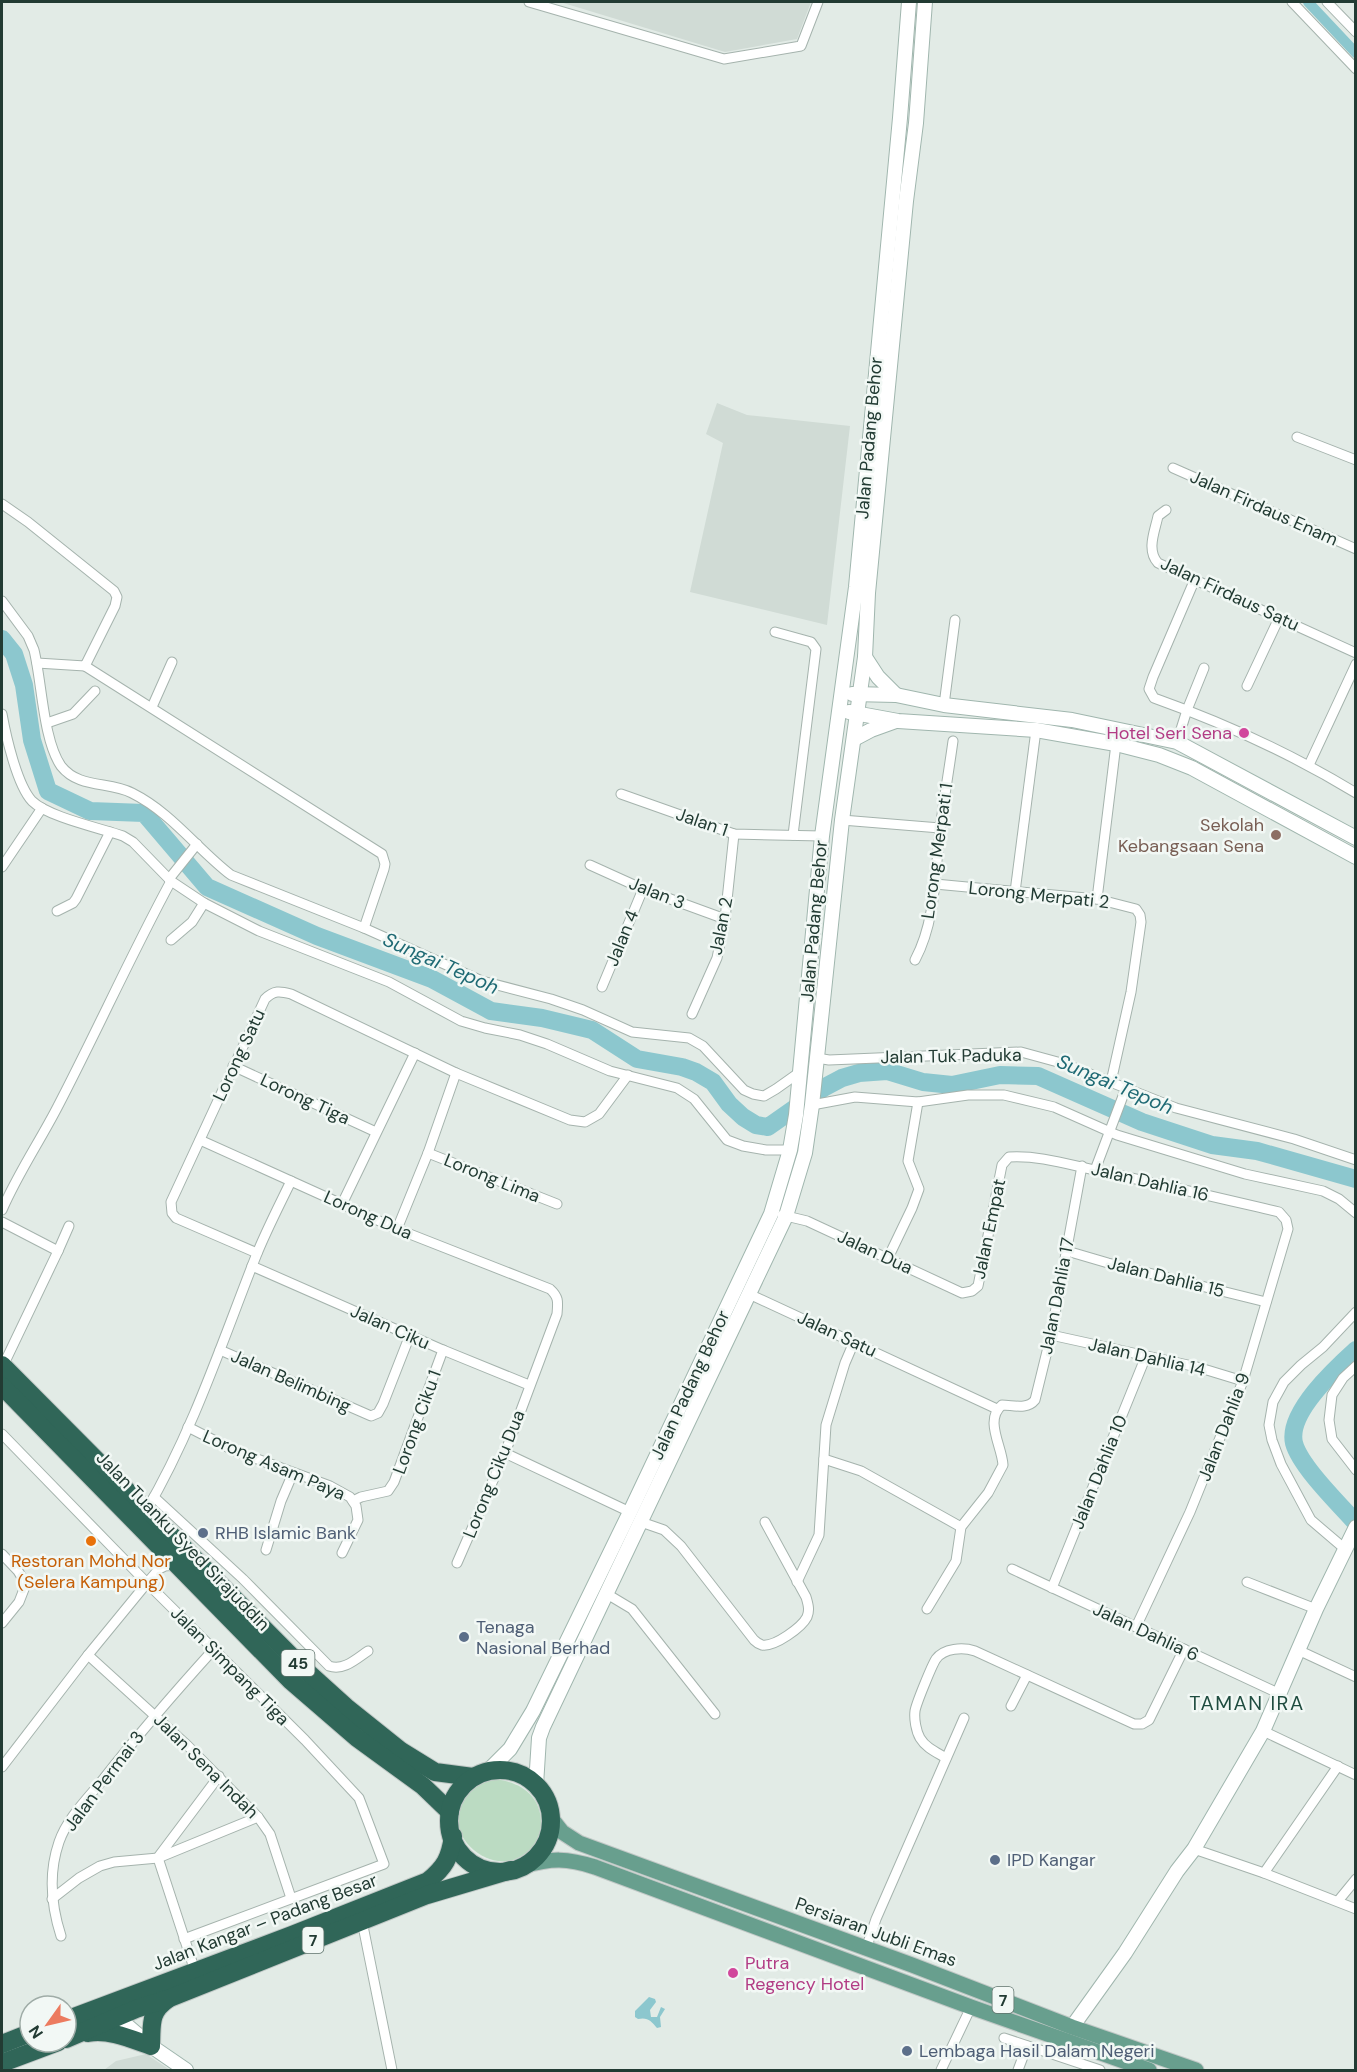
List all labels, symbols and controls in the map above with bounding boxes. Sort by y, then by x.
street label: Jalan Padang Behor [850,356,888,520]
street label: Jalan Firdaus Enam [1186,465,1342,551]
street label: Jalan Firdaus Satu [1157,551,1303,637]
place label: Hotel Seri Sena [1106,721,1232,745]
marker: Hotel Seri Sena [1237,726,1251,740]
street label: Lorong Merpati 1 [916,782,958,920]
street label: Jalan 1 [673,802,731,842]
place label: Sekolah Kebangsaan Sena [1118,813,1264,858]
marker: Sekolah Kebangsaan Sena [1269,828,1283,842]
street label: Jalan Padang Behor [795,839,833,1003]
street label: Jalan 3 [625,871,689,915]
street label: Lorong Merpati 2 [967,876,1111,914]
street label: Jalan 2 [704,895,738,957]
street label: Jalan 4 [600,906,644,970]
water label: Sungai Tepoh [379,926,503,1000]
street label: Lorong Satu [207,1005,271,1105]
street label: Jalan Tuk Paduka [880,1043,1022,1069]
water label: Sungai Tepoh [1053,1048,1177,1120]
street label: Lorong Tiga [256,1068,354,1130]
street label: Lorong Lima [440,1148,544,1208]
street label: Jalan Dahlia 16 [1089,1157,1211,1207]
street label: Jalan Empat [967,1177,1011,1281]
street label: Lorong Dua [320,1185,416,1245]
street label: Jalan Dua [834,1224,916,1280]
street label: Jalan Dahlia 17 [1034,1236,1080,1356]
street label: Jalan Dahlia 15 [1105,1251,1227,1303]
street label: Jalan Ciku [347,1299,433,1355]
street label: Jalan Satu [793,1305,881,1363]
street label: Jalan Padang Behor [645,1306,735,1464]
street label: Jalan Dahlia 14 [1086,1332,1208,1382]
street label: Jalan Belimbing [227,1344,355,1418]
street label: Lorong Ciku 1 [387,1367,447,1477]
street label: Jalan Dahlia 9 [1192,1369,1256,1485]
street label: Lorong Ciku Dua [457,1407,531,1541]
street label: Jalan Dahlia 10 [1065,1411,1133,1533]
street label: Lorong Asam Paya [199,1424,349,1506]
street label: Jalan Tuanku Syed Sirajuddin [91,1446,275,1636]
place label: RHB Islamic Bank [215,1521,356,1545]
marker: RHB Islamic Bank [196,1526,210,1540]
marker: Restoran Mohd Nor (Selera Kampung) [84,1534,98,1548]
place label: Restoran Mohd Nor (Selera Kampung) [11,1549,171,1594]
street label: Jalan Dahlia 6 [1089,1597,1203,1667]
street label: Jalan Simpang Tiga [165,1601,295,1731]
place label: Tenaga Nasional Berhad [476,1615,610,1660]
marker: Tenaga Nasional Berhad [457,1630,471,1644]
road number: 45 [282,1650,314,1676]
district label: TAMAN IRA [1189,1690,1305,1716]
street label: Jalan Sena Indah [148,1708,264,1824]
street label: Jalan Permai 3 [58,1726,150,1836]
place label: IPD Kangar [1007,1848,1096,1872]
marker: IPD Kangar [988,1853,1002,1867]
street label: Jalan Kangar – Padang Besar [149,1868,381,1976]
street label: Persiaran Jubli Emas [792,1892,960,1972]
road number: 7 [302,1927,324,1953]
place label: Putra Regency Hotel [745,1951,864,1996]
marker: Putra Regency Hotel [726,1966,740,1980]
road number: 7 [992,1987,1014,2013]
north arrow [18,1994,78,2054]
text: N [24,2021,48,2043]
place label: Lembaga Hasil Dalam Negeri [919,2039,1155,2063]
marker: Lembaga Hasil Dalam Negeri [900,2044,914,2058]

